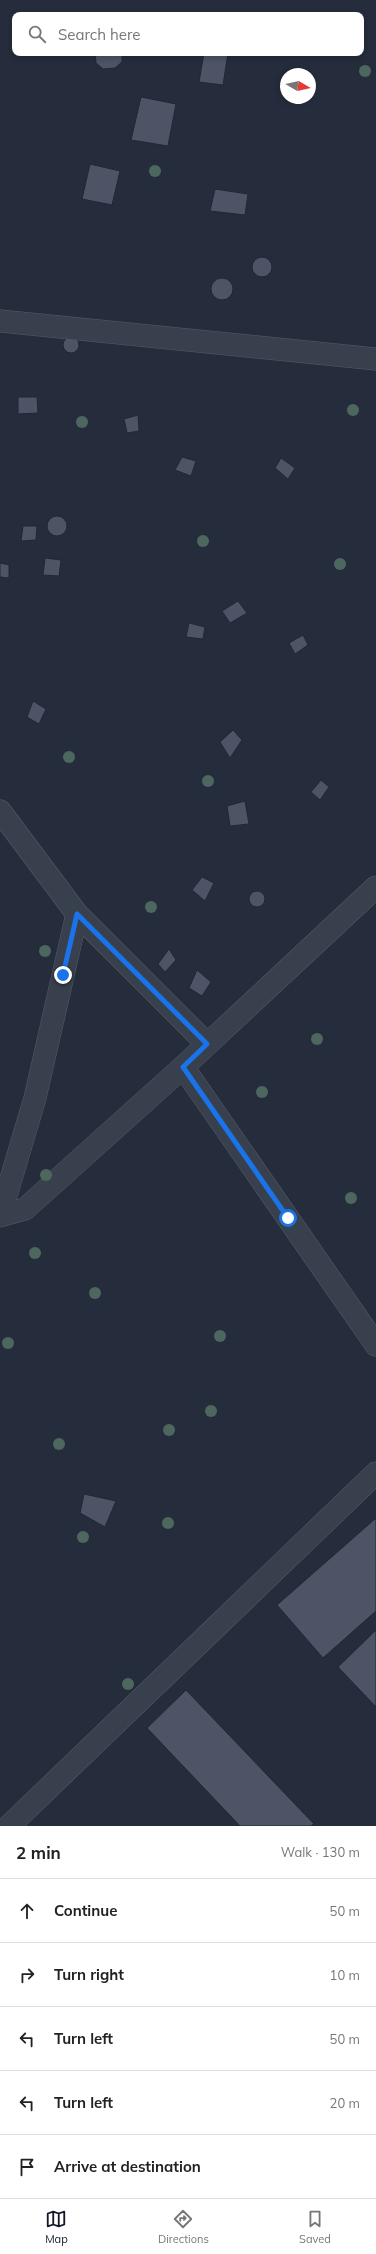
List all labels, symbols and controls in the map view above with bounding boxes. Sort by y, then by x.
search box [12,12,364,56]
icon: search [26,23,48,45]
text: Search here [58,25,140,44]
north arrow [280,68,316,104]
route end [54,966,72,984]
route start [279,1209,297,1227]
text: 2 min [16,1842,61,1863]
text: Walk · 130 m [281,1844,360,1860]
icon: ahead [16,1900,38,1922]
text: Continue [54,1901,117,1920]
text: 50 m [330,1903,360,1919]
icon: right [16,1964,38,1986]
text: Turn right [54,1965,124,1984]
text: 10 m [330,1967,360,1983]
icon: left [16,2028,38,2050]
text: Turn left [54,2029,113,2048]
text: 50 m [330,2031,360,2047]
icon: left [16,2092,38,2114]
text: Turn left [54,2093,113,2112]
text: 20 m [330,2095,360,2111]
icon: arrive [16,2156,38,2178]
text: Arrive at destination [54,2157,201,2176]
tab: Map [45,2208,68,2246]
tab: Directions [158,2208,209,2246]
tab: Saved [299,2208,331,2246]

